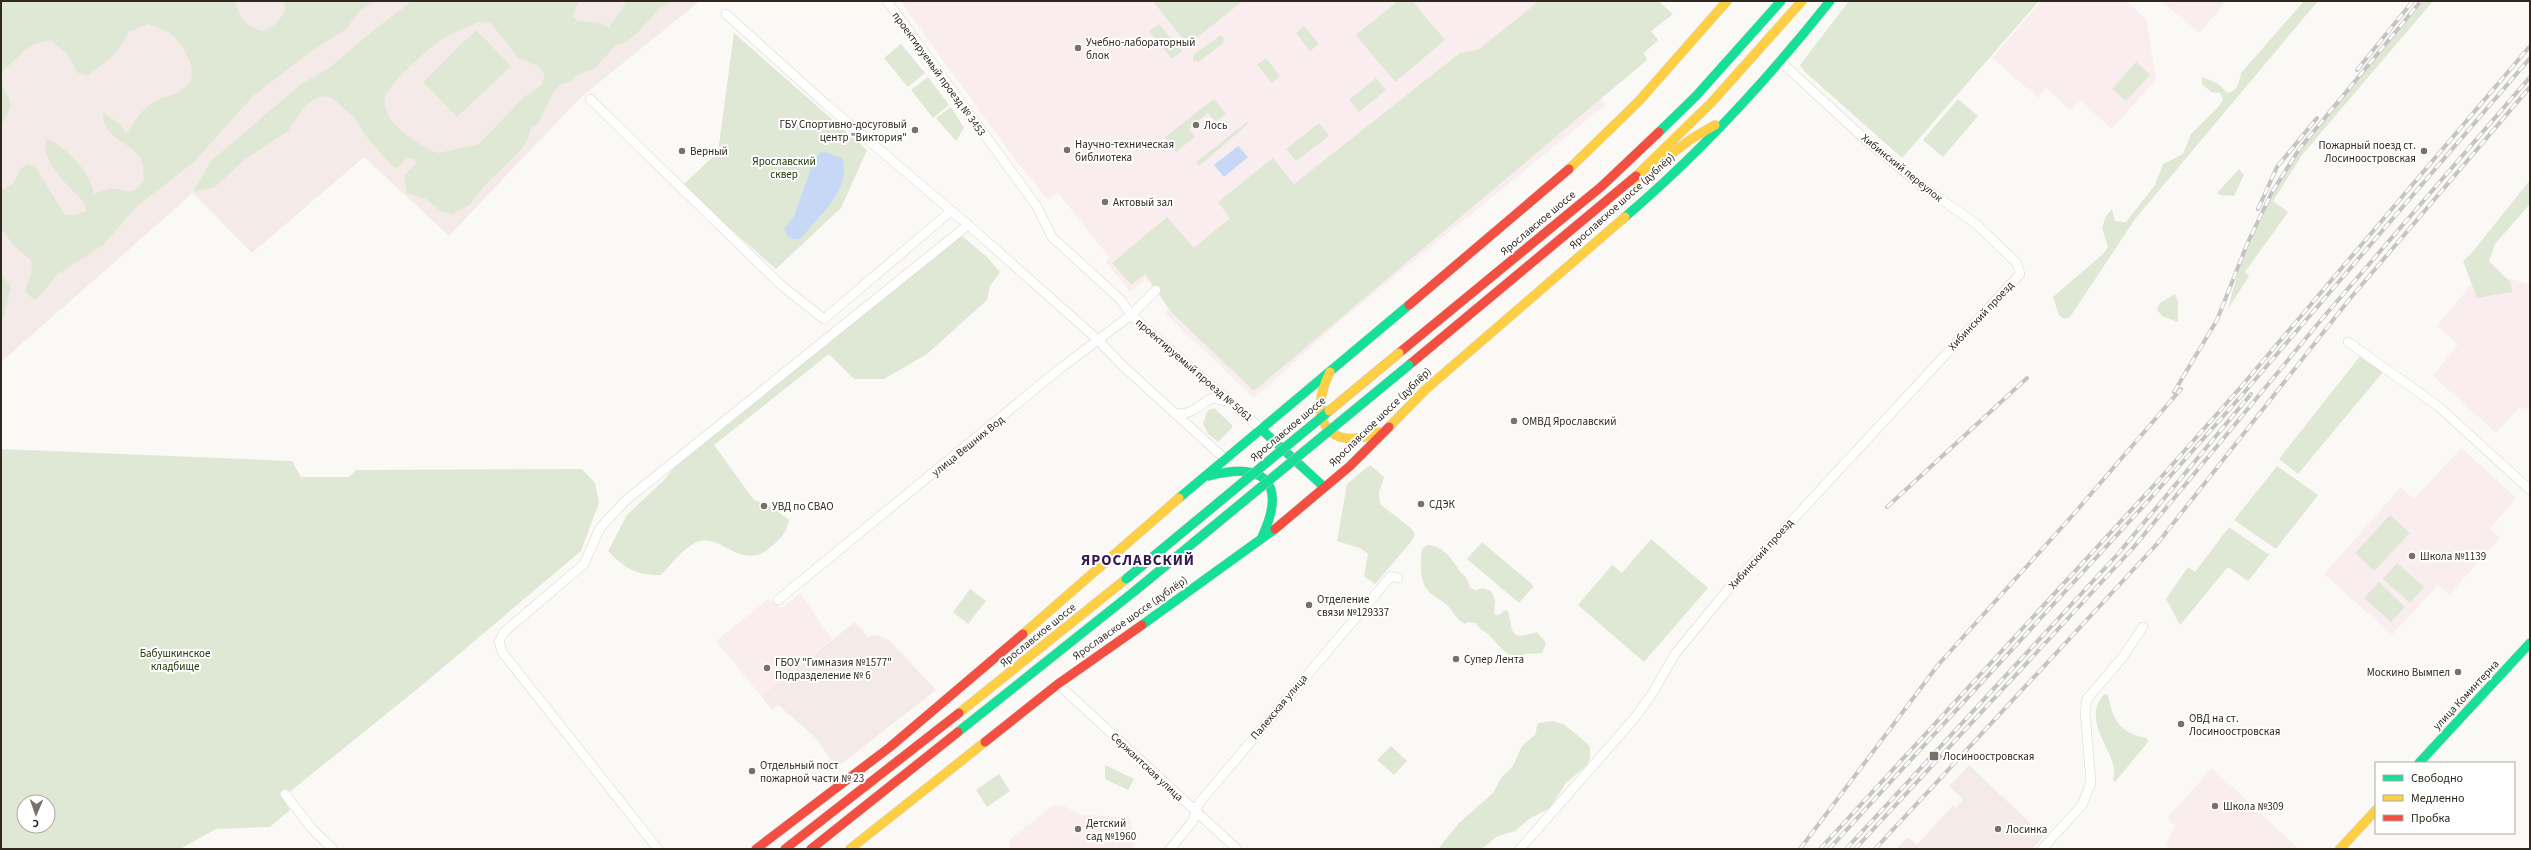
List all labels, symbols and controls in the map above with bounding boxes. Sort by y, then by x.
street label: проектируемый проезд № 3453 [889,9,989,139]
place label: Учебно-лабораторный блок [1086,35,1196,63]
marker: Учебно-лабораторный блок [1073,43,1083,53]
place label: ГБУ Спортивно-досуговый центр "Виктория" [779,117,907,145]
place label: Лось [1204,118,1227,133]
marker: Лось [1191,120,1201,130]
marker: ГБУ Спортивно-досуговый центр "Виктория" [910,125,920,135]
street label: Хибинский переулок [1858,130,1946,206]
place label: Научно-техническая библиотека [1075,137,1174,165]
place label: Пожарный поезд ст. Лосиноостровская [2318,138,2416,166]
place label: Верный [690,144,728,159]
marker: Научно-техническая библиотека [1062,145,1072,155]
marker: Верный [677,146,687,156]
marker: Пожарный поезд ст. Лосиноостровская [2419,146,2429,156]
street label: Ярославское шоссе (дублёр) [1566,150,1678,252]
park label: Ярославский сквер [752,154,816,182]
street label: Ярославское шоссе [1497,187,1579,259]
place label: Актовый зал [1113,195,1173,210]
marker: Актовый зал [1100,197,1110,207]
street label: Хибинский проезд [1945,278,2017,354]
street label: проектируемый проезд № 5061 [1132,315,1256,425]
street label: Ярославское шоссе (дублёр) [1326,364,1434,470]
street label: Ярославское шоссе [1247,393,1329,465]
street label: улица Вешних Вод [929,412,1007,480]
place label: ОМВД Ярославский [1522,414,1616,429]
marker: ОМВД Ярославский [1509,416,1519,426]
place label: СДЭК [1429,497,1456,512]
place label: УВД по СВАО [772,499,833,514]
marker: СДЭК [1416,499,1426,509]
marker: УВД по СВАО [759,501,769,511]
street label: Хибинский проезд [1725,516,1797,592]
place label: Школа №1139 [2420,549,2486,564]
district label: ЯРОСЛАВСКИЙ [1081,550,1195,571]
marker: Школа №1139 [2407,551,2417,561]
street label: Ярославское шоссе (дублёр) [1070,573,1190,663]
place label: Отделение связи №129337 [1317,592,1389,620]
street label: Ярославское шоссе [997,599,1080,670]
marker: Отделение связи №129337 [1304,600,1314,610]
park label: Бабушкинское кладбище [140,646,211,674]
place label: Супер Лента [1464,652,1524,667]
marker: Супер Лента [1451,654,1461,664]
place label: ГБОУ "Гимназия №1577" Подразделение № 6 [775,655,892,683]
street label: улица Коминтерна [2430,657,2502,733]
marker: ГБОУ "Гимназия №1577" Подразделение № 6 [762,663,772,673]
place label: Москино Вымпел [2367,665,2450,680]
marker: Москино Вымпел [2453,667,2463,677]
street label: Палехская улица [1247,671,1311,743]
place label: ОВД на ст. Лосиноостровская [2189,711,2280,739]
marker: ОВД на ст. Лосиноостровская [2176,719,2186,729]
street label: Сержантская улица [1107,729,1187,805]
place label: Лосиноостровская [1943,749,2034,764]
marker: Лосиноостровская [1928,750,1940,762]
place label: Отдельный пост пожарной части № 23 [760,758,864,786]
legend [2375,762,2515,834]
marker: Отдельный пост пожарной части № 23 [747,766,757,776]
text: Свободно [2411,770,2463,787]
text: Медленно [2411,790,2465,807]
north arrow [16,794,56,834]
place label: Школа №309 [2223,799,2284,814]
marker: Школа №309 [2210,801,2220,811]
text: Пробка [2411,810,2450,827]
text: С [32,816,39,831]
place label: Детский сад №1960 [1086,816,1136,844]
place label: Лосинка [2006,822,2047,837]
marker: Детский сад №1960 [1073,824,1083,834]
marker: Лосинка [1993,824,2003,834]

